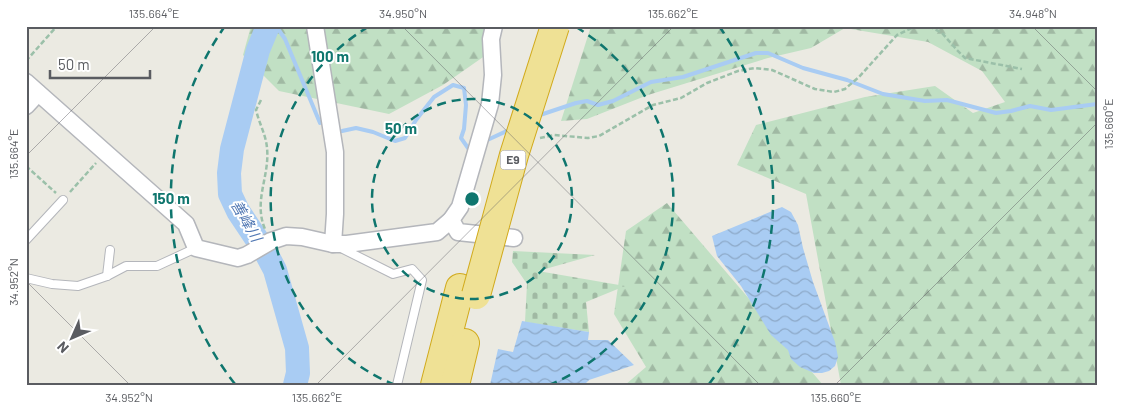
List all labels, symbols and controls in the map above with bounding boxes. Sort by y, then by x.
text: 135.664°E [129,6,179,20]
text: 34.950°N [379,6,427,20]
text: 135.662°E [648,6,698,20]
text: 34.948°N [1009,6,1057,20]
text: 100 m [311,47,349,65]
scale bar [50,48,150,80]
text: 50 m [58,55,90,73]
text: 135.660°E [1101,99,1115,149]
text: 50 m [385,119,417,137]
text: 135.664°E [6,129,20,179]
road number: E9 [500,150,526,170]
text: 150 m [152,189,190,207]
centre of rings [463,190,481,208]
water label: 善峰川 [228,197,267,246]
text: 34.952°N [6,258,20,306]
north arrow [48,314,98,364]
text: N [53,338,72,357]
text: 34.952°N [105,390,153,404]
text: 135.662°E [292,390,342,404]
text: 135.660°E [811,390,861,404]

